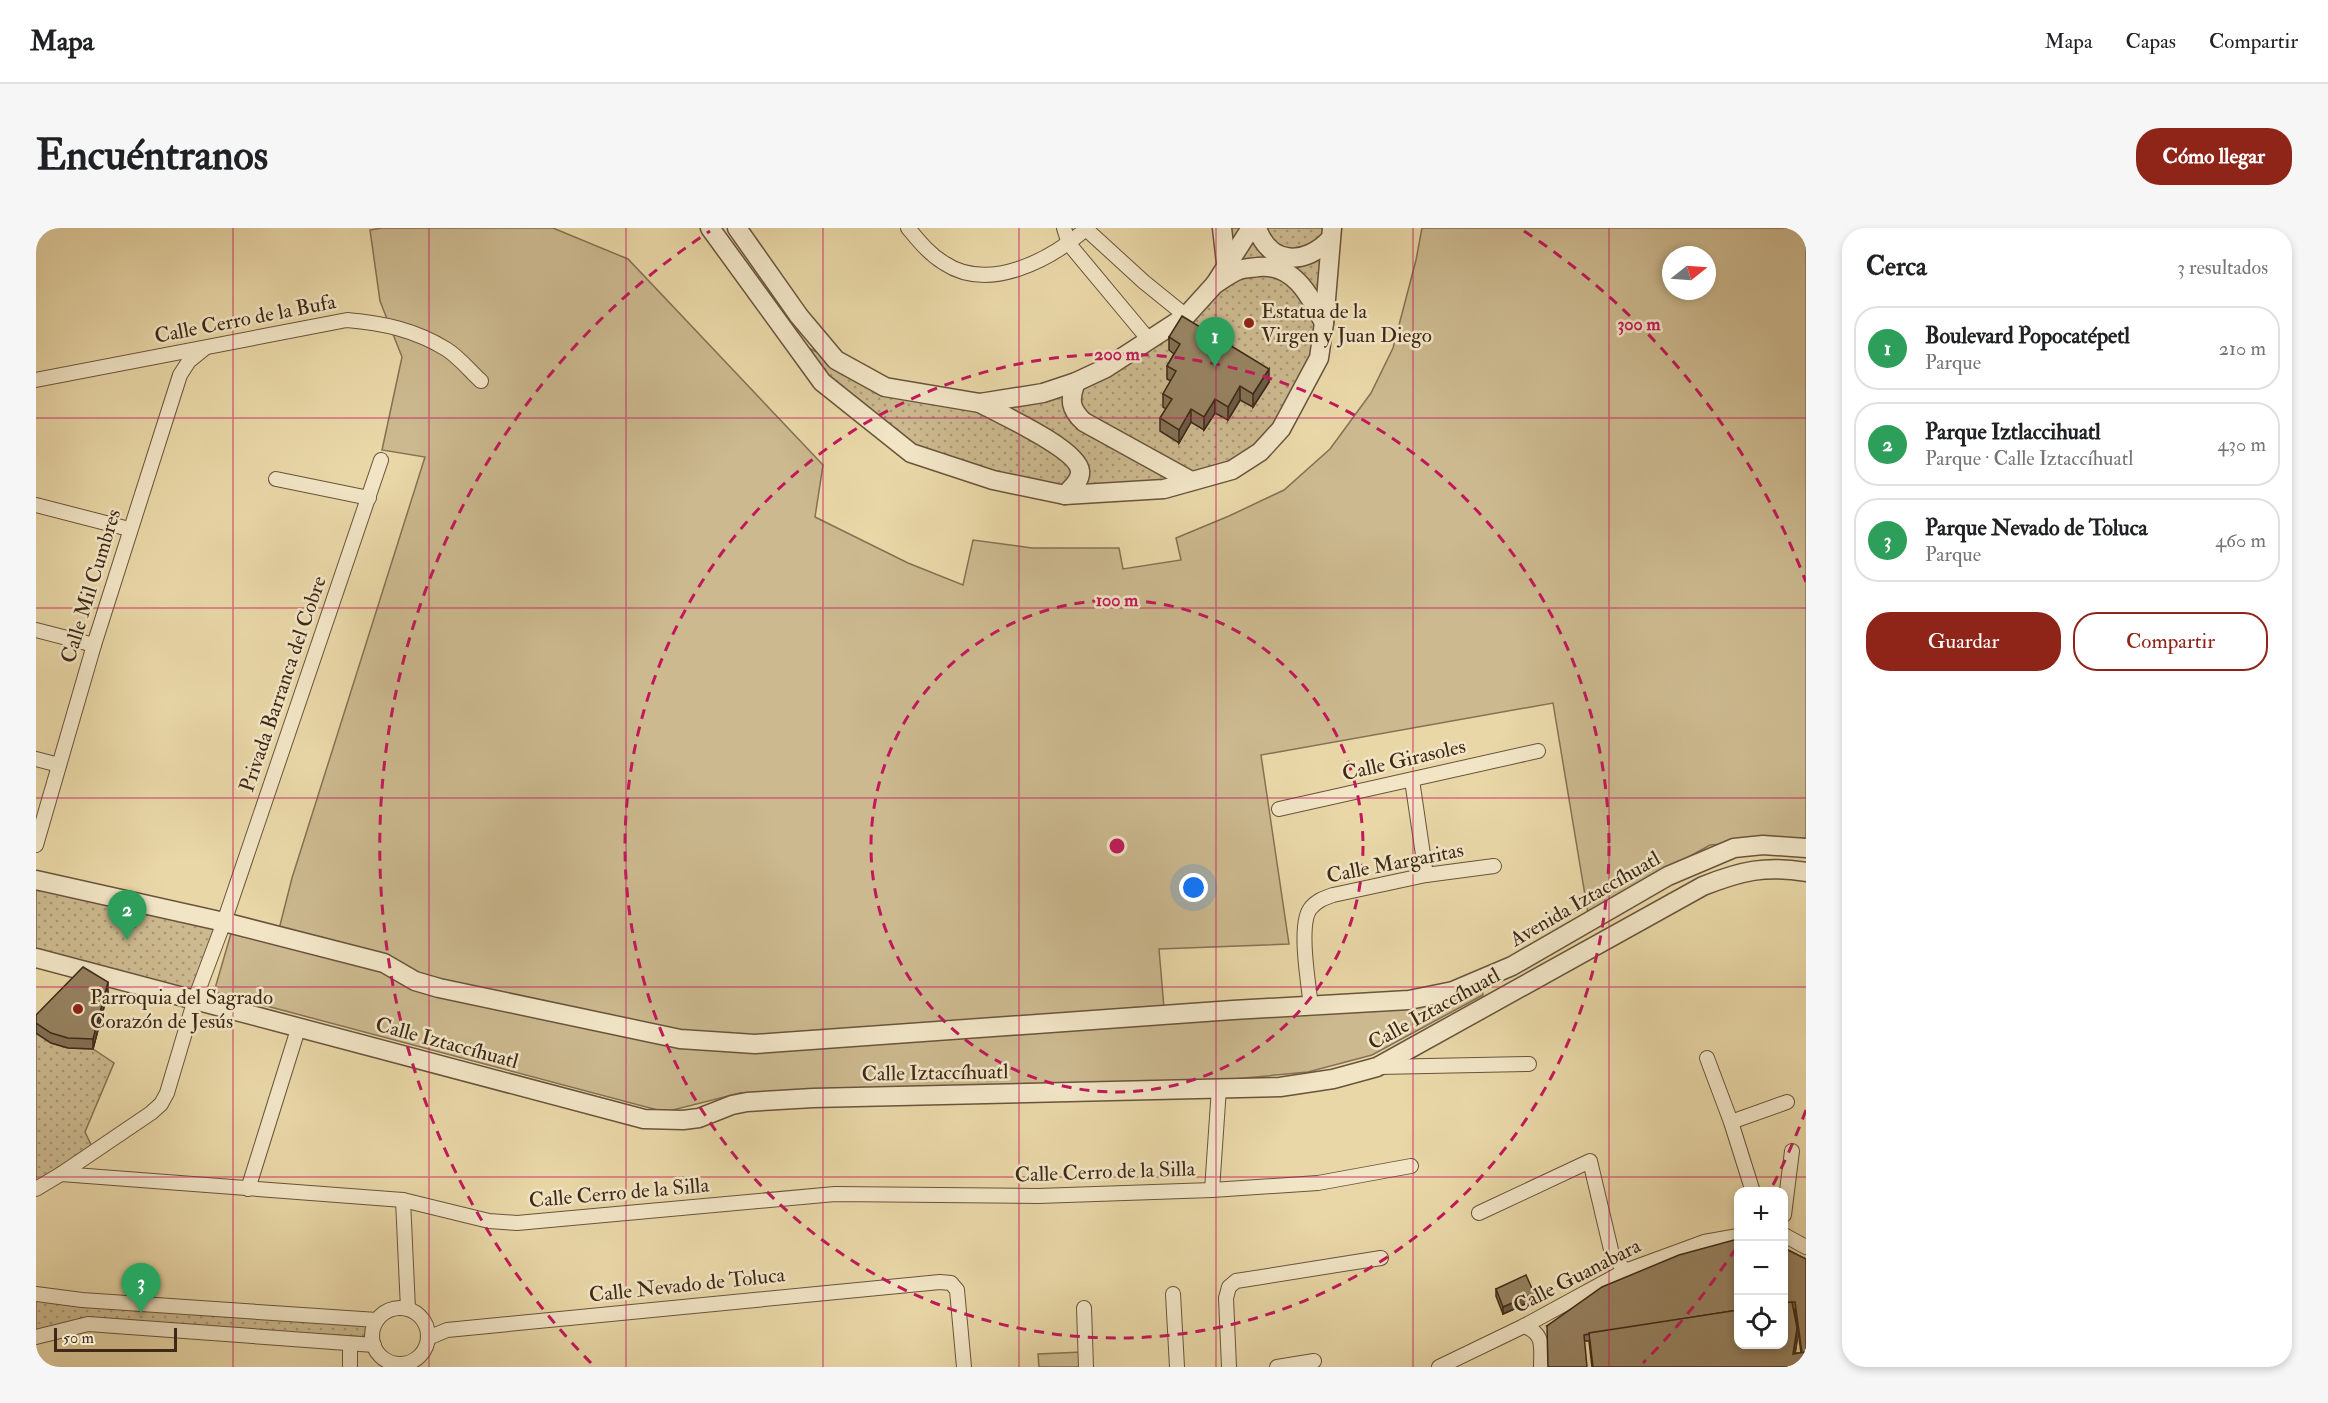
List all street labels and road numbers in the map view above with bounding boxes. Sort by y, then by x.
street label: Calle Cerro de la Bufa [152,288,338,350]
street label: Calle Mil Cumbres [55,506,127,666]
street label: Privada Barranca del Cobre [233,572,333,796]
street label: Calle Girasoles [1340,733,1468,787]
street label: Calle Margaritas [1324,836,1466,890]
street label: Avenida Iztaccíhuatl [1504,845,1666,954]
street label: Calle Iztaccíhuatl [1363,961,1505,1056]
street label: Calle Iztaccíhuatl [373,1011,522,1075]
street label: Calle Iztaccíhuatl [861,1058,1009,1088]
street label: Calle Cerro de la Silla [1014,1155,1196,1189]
street label: Calle Cerro de la Silla [528,1172,711,1214]
street label: Calle Guanabara [1509,1232,1646,1320]
street label: Calle Nevado de Toluca [588,1261,787,1309]

